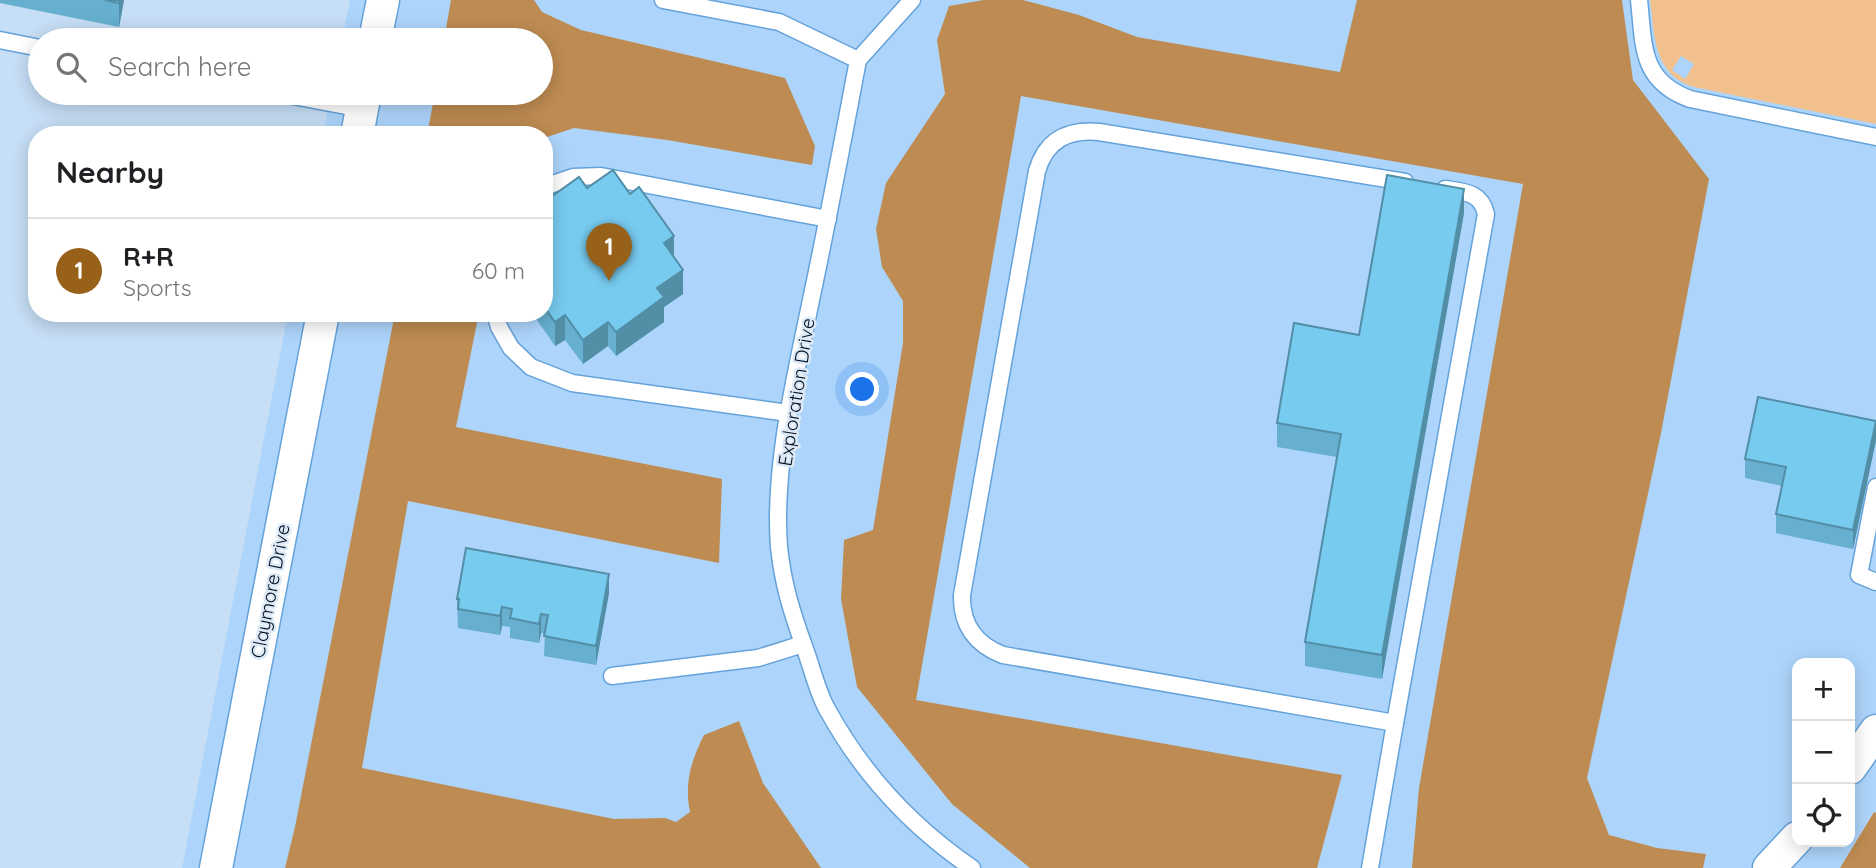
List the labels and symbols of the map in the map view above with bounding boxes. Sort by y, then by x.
pin: 1 [586,223,632,281]
street label: Exploration Drive [772,316,820,468]
your location [845,372,879,406]
street label: Claymore Drive [245,522,295,660]

